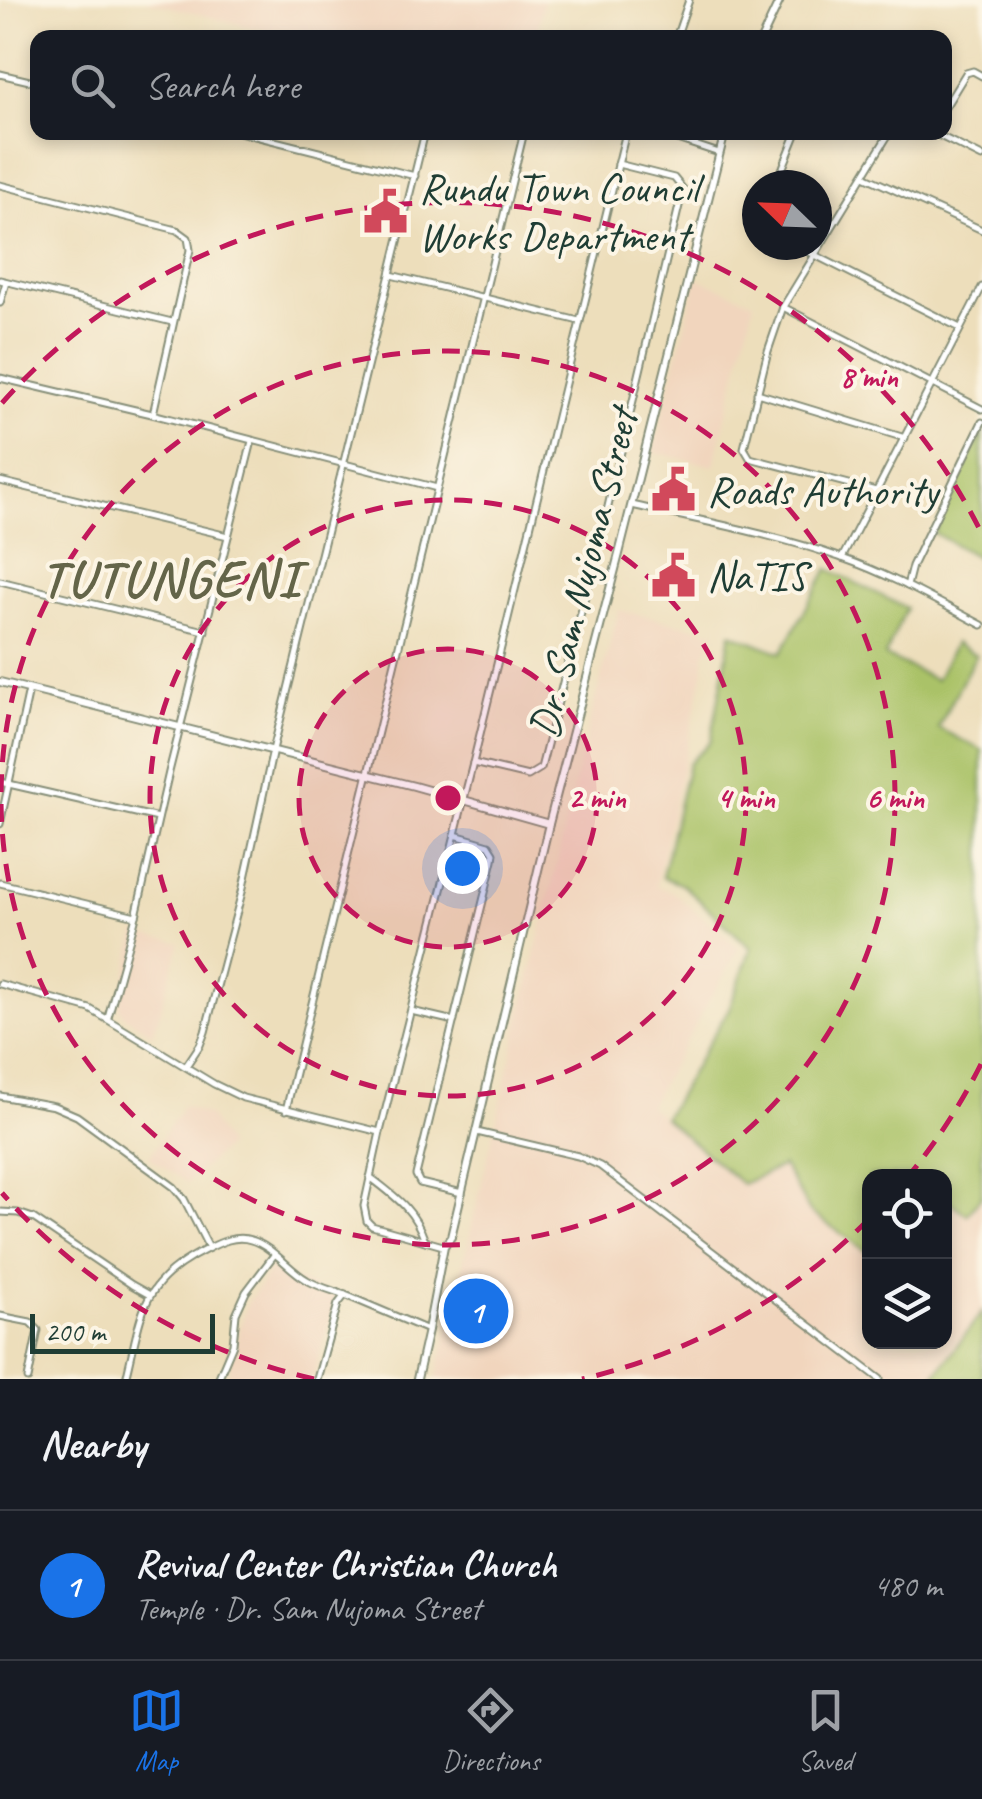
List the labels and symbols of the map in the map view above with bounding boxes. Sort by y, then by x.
place label: Rundu Town Council Works Department [419,162,705,263]
north arrow [742,170,832,260]
public building icon: Rundu Town Council Works Department [362,187,410,235]
text: 8 min [840,358,899,396]
street label: Dr. Sam Nujoma Street [517,399,651,743]
place label: Roads Authority [707,465,942,518]
public building icon: Roads Authority [650,466,698,514]
district label: TUTUNGENI [41,546,310,612]
place label: NaTIS [707,550,813,603]
public building icon: NaTIS [650,551,698,599]
text: 2 min [568,779,627,817]
text: 4 min [717,779,776,817]
text: 6 min [866,779,925,817]
centre of rings [430,780,466,816]
your location [437,843,488,894]
pin: 1 [444,1274,508,1348]
scale bar [30,1309,215,1354]

